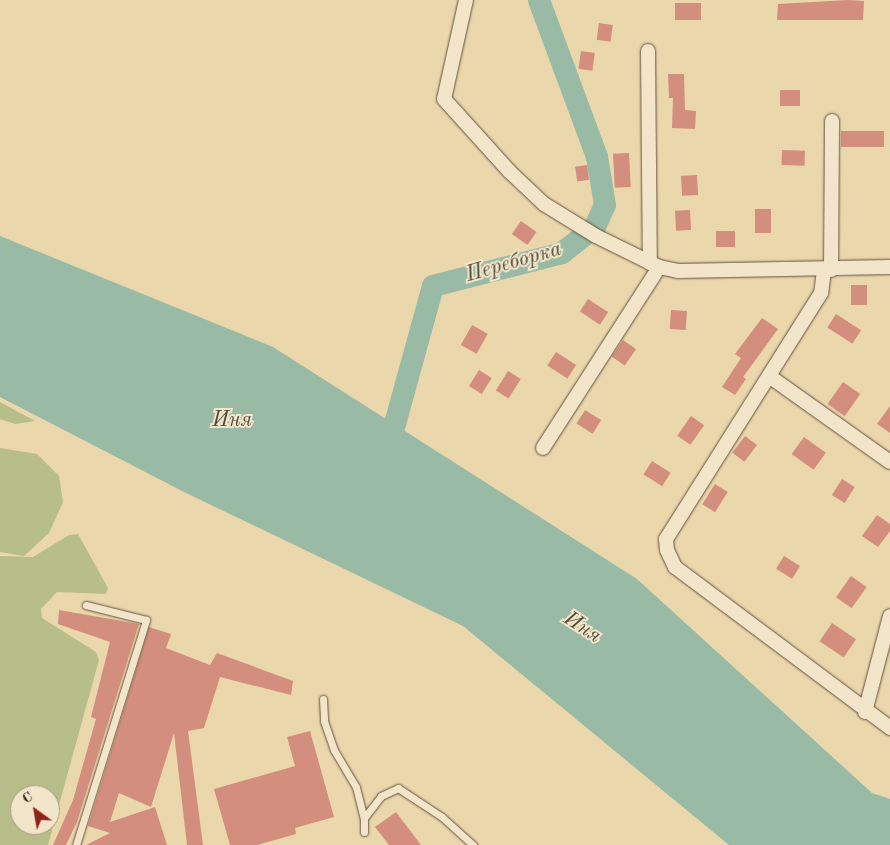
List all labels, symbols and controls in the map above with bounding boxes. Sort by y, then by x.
water label: Переборка [463,237,565,289]
water label: Иня [212,408,252,434]
water label: Иня [558,607,606,649]
north arrow [10,785,60,835]
text: С [20,790,35,807]

